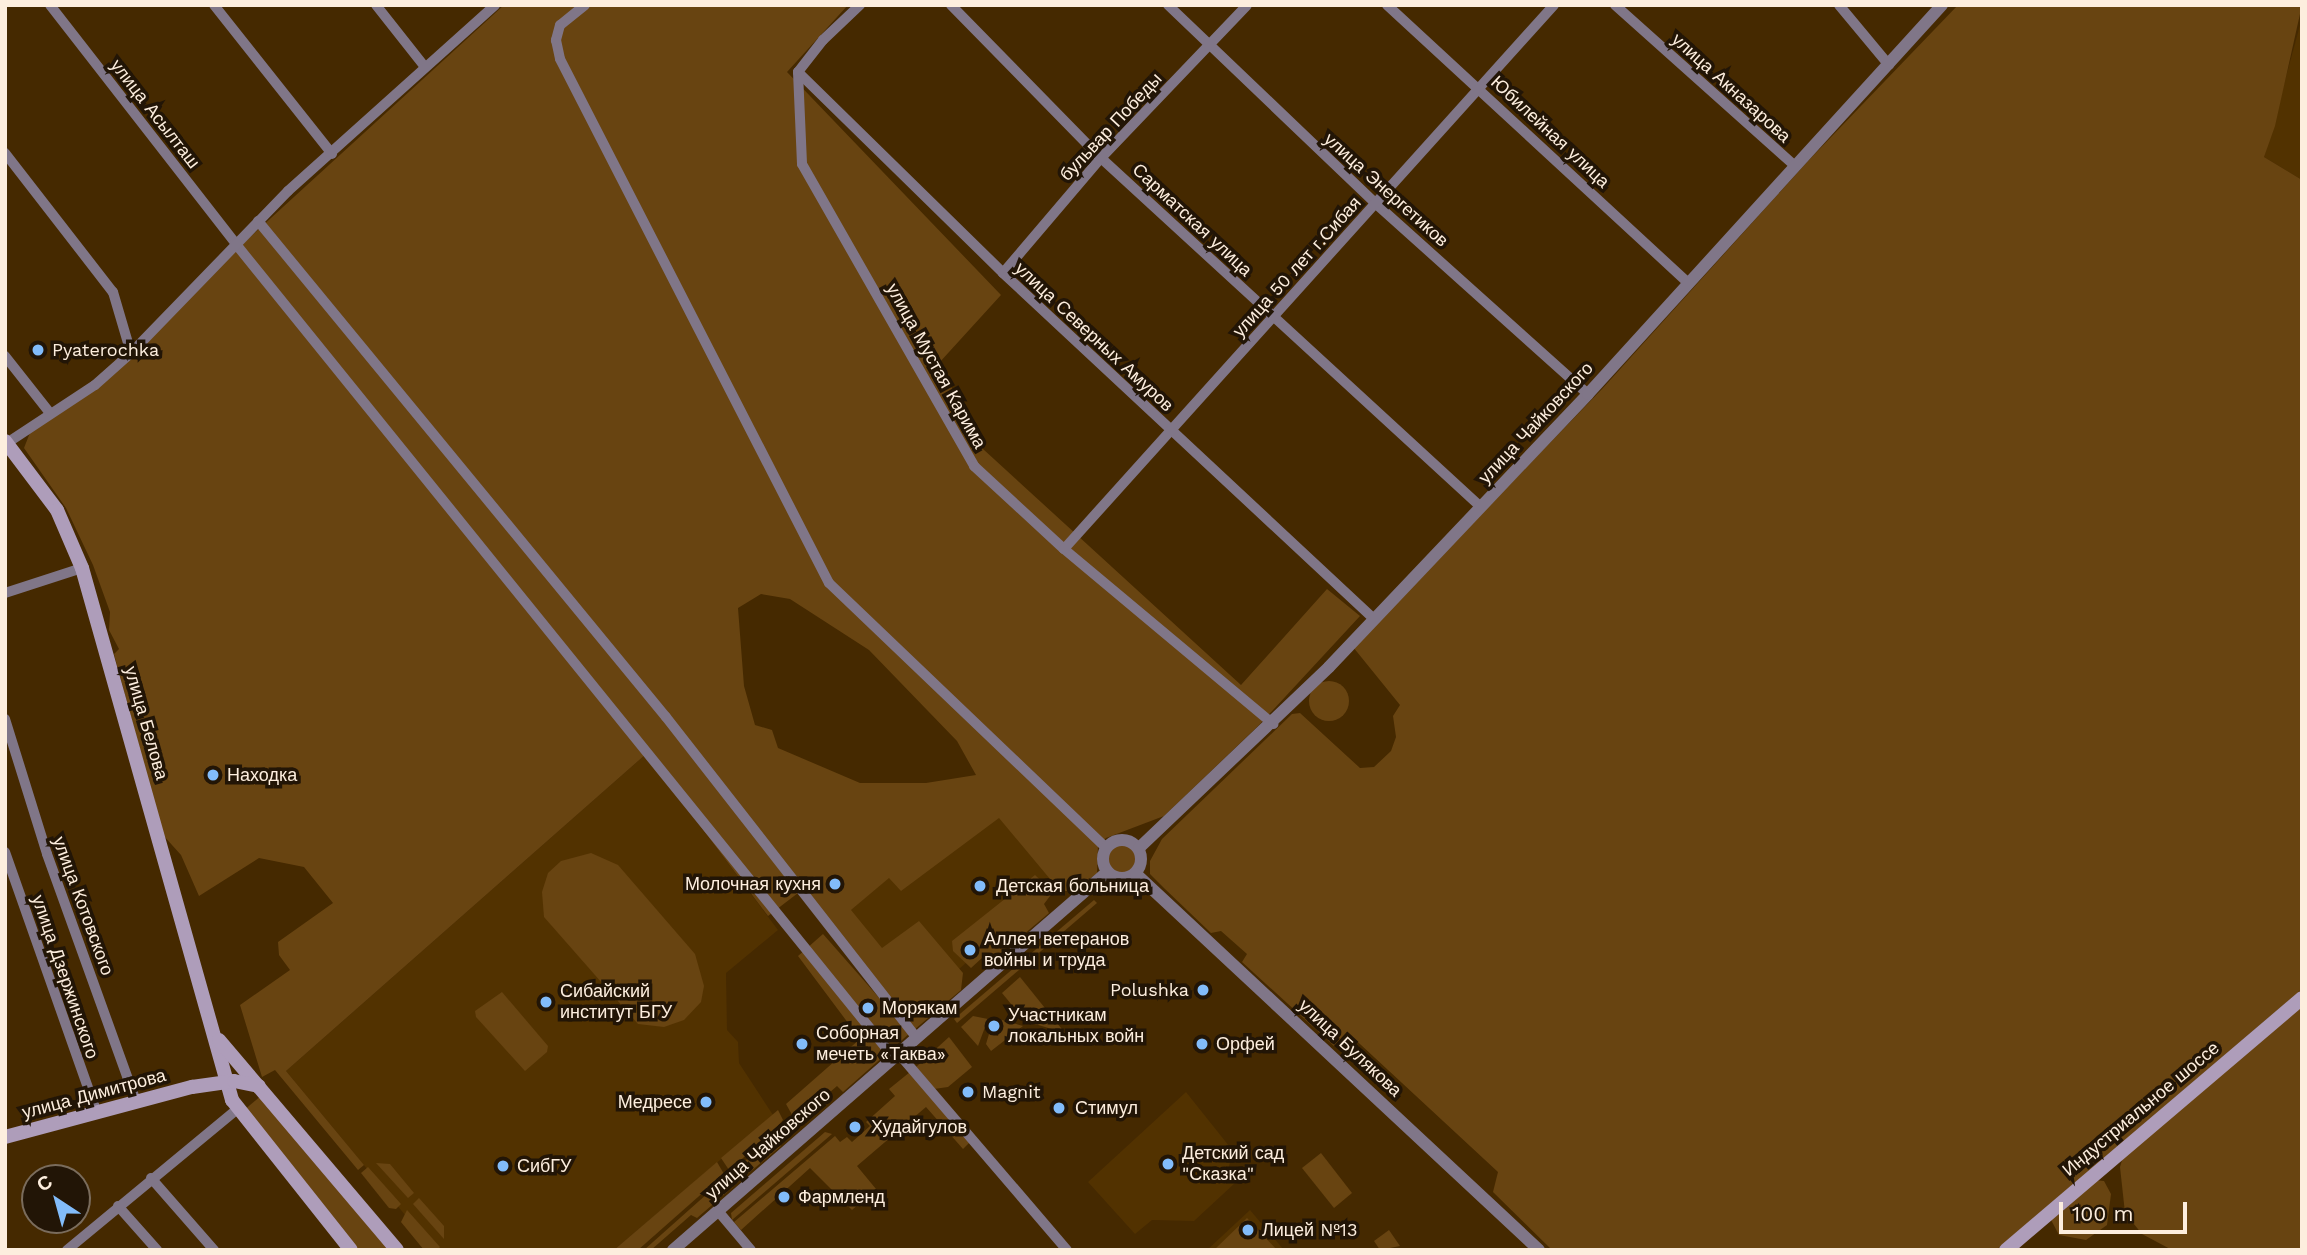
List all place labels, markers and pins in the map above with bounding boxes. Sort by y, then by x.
place label: Pyaterochka [52,339,159,361]
marker: Pyaterochka [30,342,46,358]
place label: Находка [227,764,297,786]
marker: Находка [205,767,221,783]
place label: Молочная кухня [685,873,821,895]
place label: Детская больница [996,875,1149,897]
marker: Молочная кухня [827,876,843,892]
marker: Детская больница [970,876,990,896]
place label: Аллея ветеранов войны и труда [984,929,1129,972]
marker: Аллея ветеранов войны и труда [962,942,978,958]
place label: Polushka [1110,979,1189,1001]
place label: Сибайский институт БГУ [560,981,672,1024]
marker: Polushka [1195,982,1211,998]
marker: Сибайский институт БГУ [538,994,554,1010]
place label: Морякам [882,997,957,1019]
marker: Морякам [860,1000,876,1016]
place label: Участникам локальных войн [1008,1005,1144,1048]
marker: Участникам локальных войн [986,1018,1002,1034]
place label: Соборная мечеть «Таква» [816,1023,946,1066]
place label: Орфей [1216,1033,1275,1055]
marker: Соборная мечеть «Таква» [794,1036,810,1052]
marker: Орфей [1194,1036,1210,1052]
place label: Magnit [982,1081,1040,1103]
marker: Magnit [960,1084,976,1100]
place label: Медресе [618,1091,692,1113]
marker: Медресе [698,1094,714,1110]
place label: Стимул [1075,1097,1138,1119]
marker: Стимул [1049,1098,1069,1118]
place label: Худайгулов [871,1116,967,1138]
marker: Худайгулов [845,1117,865,1137]
place label: Детский сад "Сказка" [1182,1143,1284,1186]
place label: СибГУ [517,1155,572,1177]
marker: Детский сад "Сказка" [1160,1156,1176,1172]
marker: СибГУ [495,1158,511,1174]
place label: Фармленд [798,1186,885,1208]
marker: Фармленд [776,1189,792,1205]
place label: Лицей №13 [1262,1219,1357,1241]
marker: Лицей №13 [1240,1222,1256,1238]

